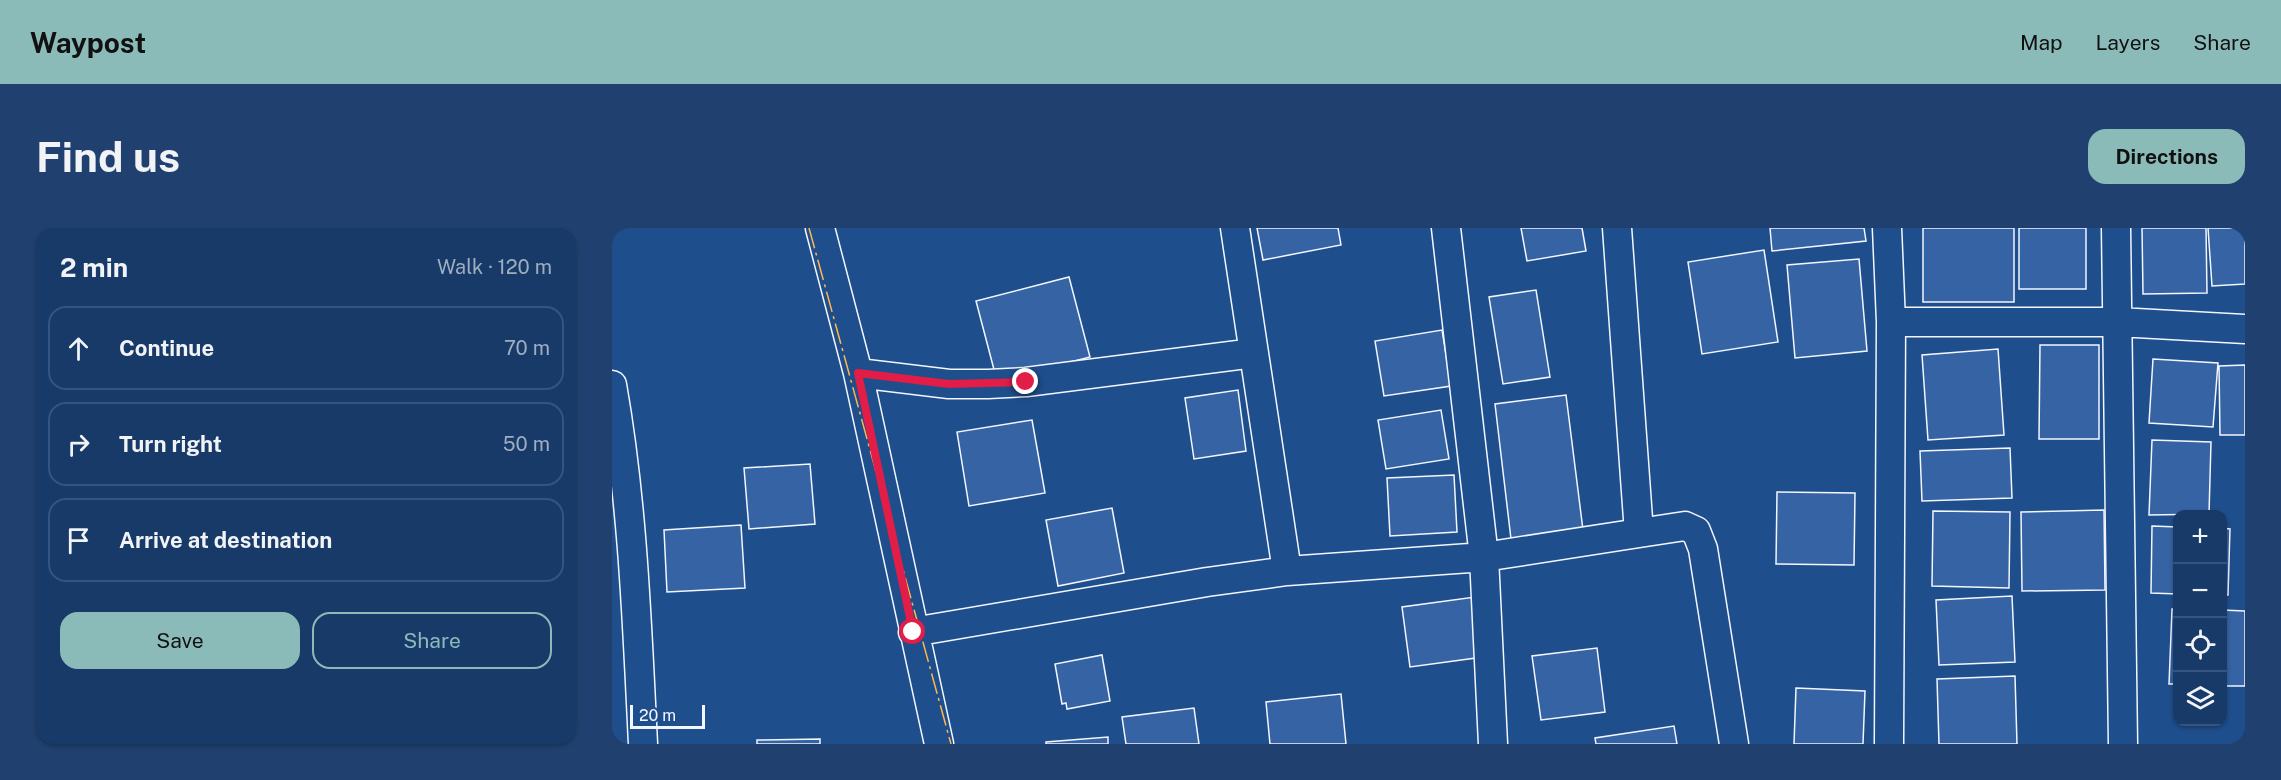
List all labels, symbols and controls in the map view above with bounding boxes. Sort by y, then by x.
text: Waypost [30,26,146,59]
text: Map [2020,30,2063,55]
text: Layers [2096,30,2160,55]
text: Share [2193,30,2251,55]
button: Directions [2088,129,2245,184]
text: Find us [36,132,180,181]
text: 2 min [60,252,128,283]
text: Walk · 120 m [437,255,552,279]
icon: ahead [62,332,95,365]
text: Continue [119,335,214,361]
text: 70 m [504,336,550,360]
route end [1012,368,1038,394]
icon: right [62,428,95,461]
text: Turn right [119,431,222,457]
text: 50 m [503,432,550,456]
map controls [2173,510,2227,726]
button: + [2173,510,2227,564]
icon: arrive [62,524,95,557]
text: Arrive at destination [119,527,332,553]
button: − [2173,564,2227,618]
button: Save [60,612,300,669]
button: Share [312,612,552,669]
route start [899,618,925,644]
button: locate [2173,618,2227,672]
button: layers [2173,672,2227,726]
scale bar [630,702,705,730]
text: 20 m [639,706,676,725]

